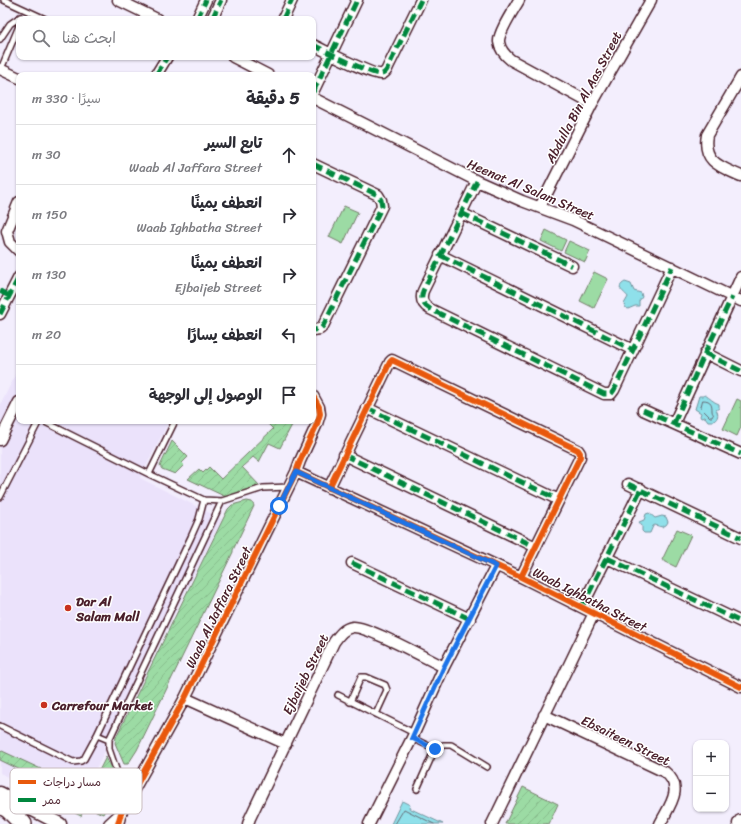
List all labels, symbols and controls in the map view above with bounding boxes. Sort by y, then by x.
search box [16,16,316,60]
text: ابحث هنا [62,25,116,51]
icon: search [30,27,52,49]
street label: Abdulla Bin Al Aas Street [538,27,628,168]
text: 5 دقيقة [246,83,300,113]
text: سيرًا · 330 m [32,87,101,110]
text: تابع السير [205,130,262,156]
text: 30 m [32,143,61,166]
icon: ahead [278,144,300,166]
street label: Heenat Al Salam Street [464,152,598,227]
text: Waab Al Jaffara Street [129,156,262,179]
text: انعطف يمينًا [191,190,262,216]
text: 150 m [32,203,67,226]
icon: right [278,204,300,226]
text: Waab Ighbatha Street [136,216,262,239]
text: انعطف يمينًا [191,250,262,276]
text: 130 m [32,263,66,286]
icon: right [278,264,300,286]
text: Ejbaijeb Street [175,276,262,299]
text: انعطف يسارًا [187,322,262,348]
text: 20 m [32,323,61,346]
icon: left [278,324,300,346]
text: الوصول إلى الوجهة [149,382,262,408]
icon: arrive [278,384,300,406]
route start [270,497,288,515]
street label: Waab Al Jaffara Street [179,542,258,672]
street label: Waab Ighbatha Street [529,561,652,639]
place label: Dar Al Salam Mall [75,590,141,628]
marker: Dar Al Salam Mall [63,603,73,613]
street label: Ejbaijeb Street [276,630,335,718]
place label: Carrefour Market [51,694,153,717]
marker: Carrefour Market [39,700,49,710]
street label: Ebsaiteen Street [577,709,675,772]
route end [426,740,444,758]
map controls [693,740,729,812]
button: + [693,740,729,776]
legend [10,768,142,814]
text: مسار دراجات [43,773,101,792]
button: − [693,776,729,812]
text: ممر [42,791,61,810]

